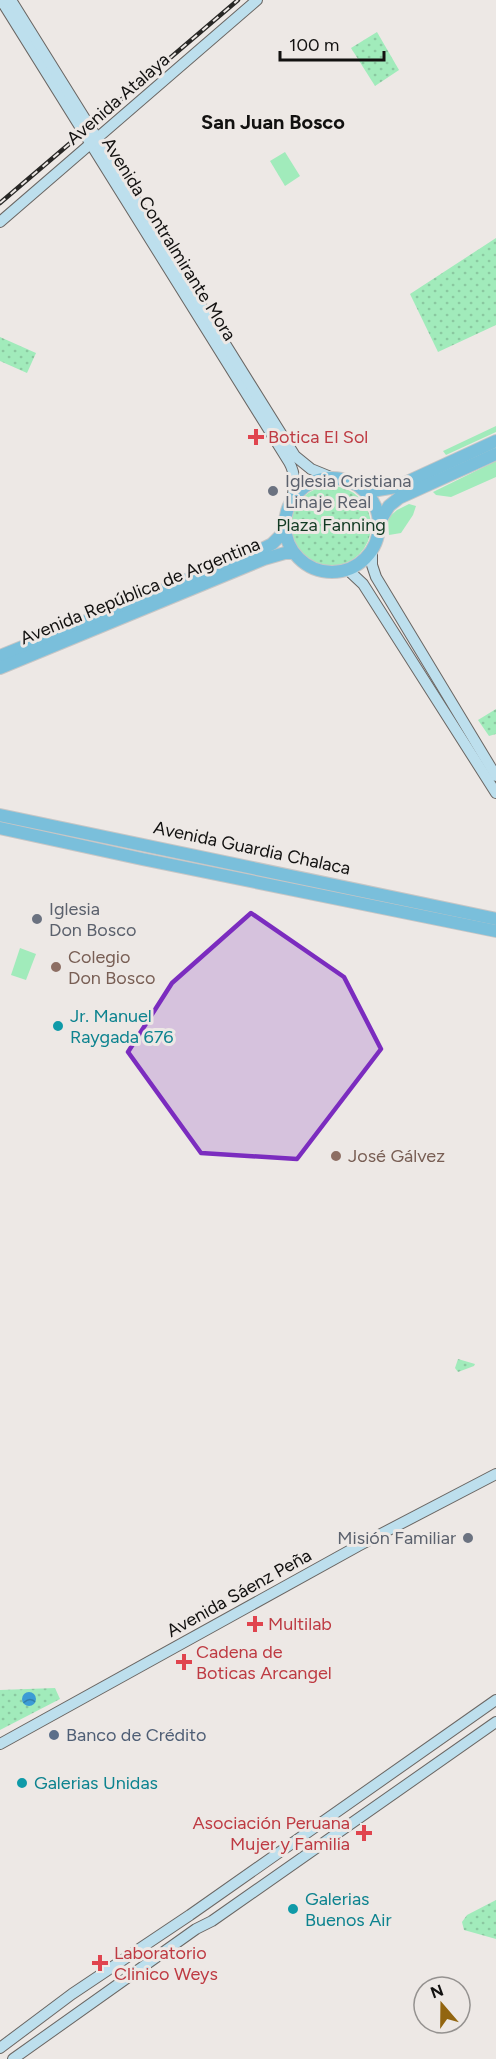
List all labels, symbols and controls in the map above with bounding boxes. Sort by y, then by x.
scale bar [280,24,384,62]
text: 100 m [289,34,339,56]
street label: Avenida Atalaya [62,48,174,150]
district label: San Juan Bosco [201,110,345,134]
street label: Avenida Contralmirante Mora [97,133,241,345]
place label: Botica El Sol [268,426,368,448]
marker: Botica El Sol [249,430,263,444]
place label: Iglesia Cristiana Linaje Real [285,470,411,513]
marker: Iglesia Cristiana Linaje Real [266,484,280,498]
park label: Plaza Fanning [276,514,386,536]
street label: Avenida República de Argentina [17,533,263,649]
street label: Avenida Guardia Chalaca [151,816,353,880]
place label: Iglesia Don Bosco [49,898,136,941]
marker: Iglesia Don Bosco [30,912,44,926]
place label: Colegio Don Bosco [68,946,155,989]
marker: Colegio Don Bosco [49,960,63,974]
place label: Jr. Manuel Raygada 676 [70,1005,174,1048]
marker: Jr. Manuel Raygada 676 [51,1019,65,1033]
place label: José Gálvez [348,1145,445,1167]
marker: José Gálvez [329,1149,343,1163]
place label: Misión Familiar [337,1527,456,1549]
marker: Misión Familiar [461,1531,475,1545]
street label: Avenida Sáenz Peña [163,1544,315,1642]
place label: Multilab [268,1613,332,1635]
marker: Multilab [246,1615,264,1633]
place label: Cadena de Boticas Arcangel [196,1641,332,1684]
marker: Cadena de Boticas Arcangel [177,1655,191,1669]
place label: Banco de Crédito [66,1724,207,1746]
marker: Banco de Crédito [47,1728,61,1742]
place label: Galerias Unidas [34,1772,158,1794]
marker: Galerias Unidas [15,1776,29,1790]
place label: Asociación Peruana Mujer y Familia [192,1812,350,1855]
marker: Asociación Peruana Mujer y Familia [355,1824,373,1842]
place label: Galerias Buenos Air [305,1888,392,1931]
marker: Galerias Buenos Air [286,1902,300,1916]
place label: Laboratorio Clinico Weys [114,1942,218,1985]
marker: Laboratorio Clinico Weys [91,1954,109,1972]
north arrow [412,1975,472,2035]
text: N [428,1980,446,2002]

